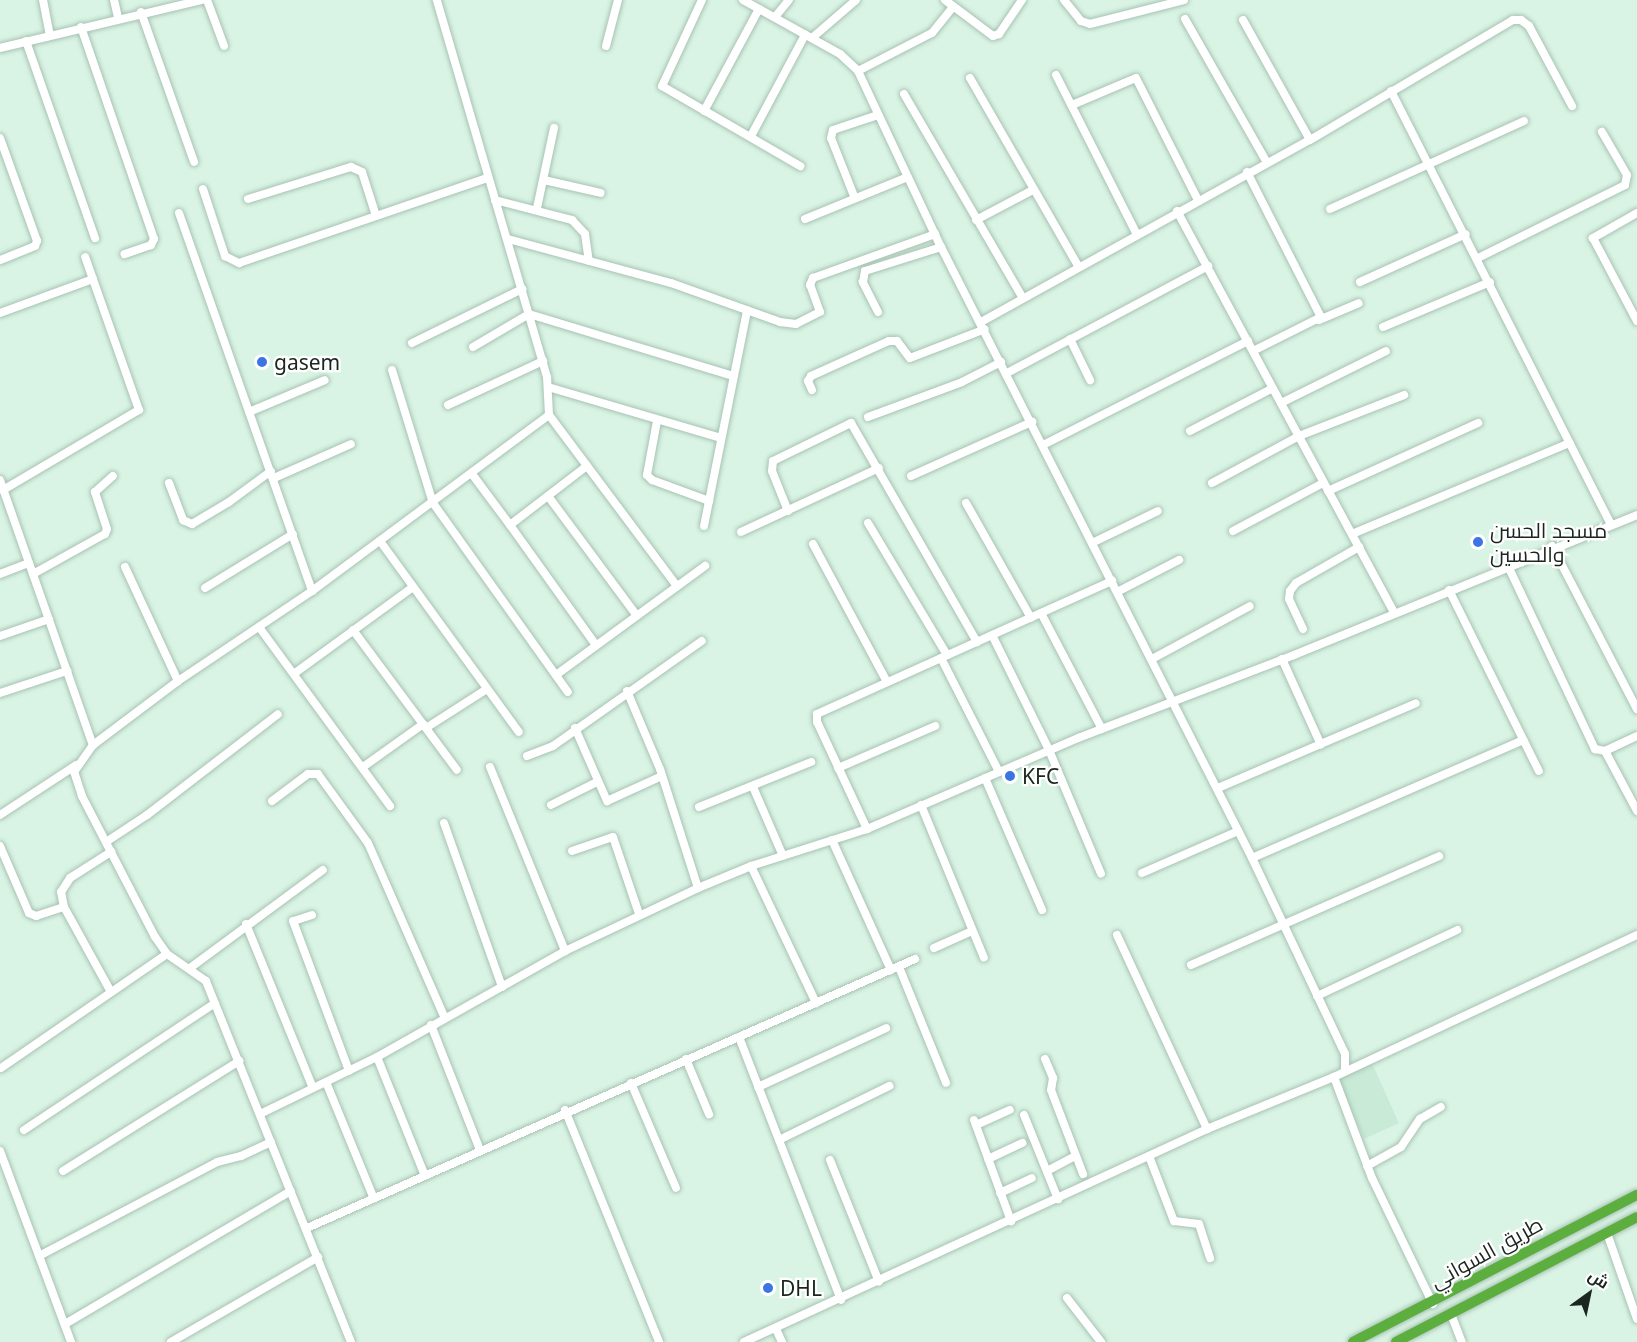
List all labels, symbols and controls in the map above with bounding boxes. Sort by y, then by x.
place label: gasem [274,349,340,375]
marker: gasem [255,355,269,369]
place label: مسجد الحسن والحسين [1490,517,1607,567]
marker: مسجد الحسن والحسين [1471,535,1485,549]
place label: KFC [1022,763,1059,789]
marker: KFC [1003,769,1017,783]
street label: طريق السواني [1425,1211,1547,1293]
north arrow [1559,1264,1619,1324]
text: ش [1584,1264,1613,1294]
place label: DHL [780,1275,822,1301]
marker: DHL [761,1281,775,1295]

